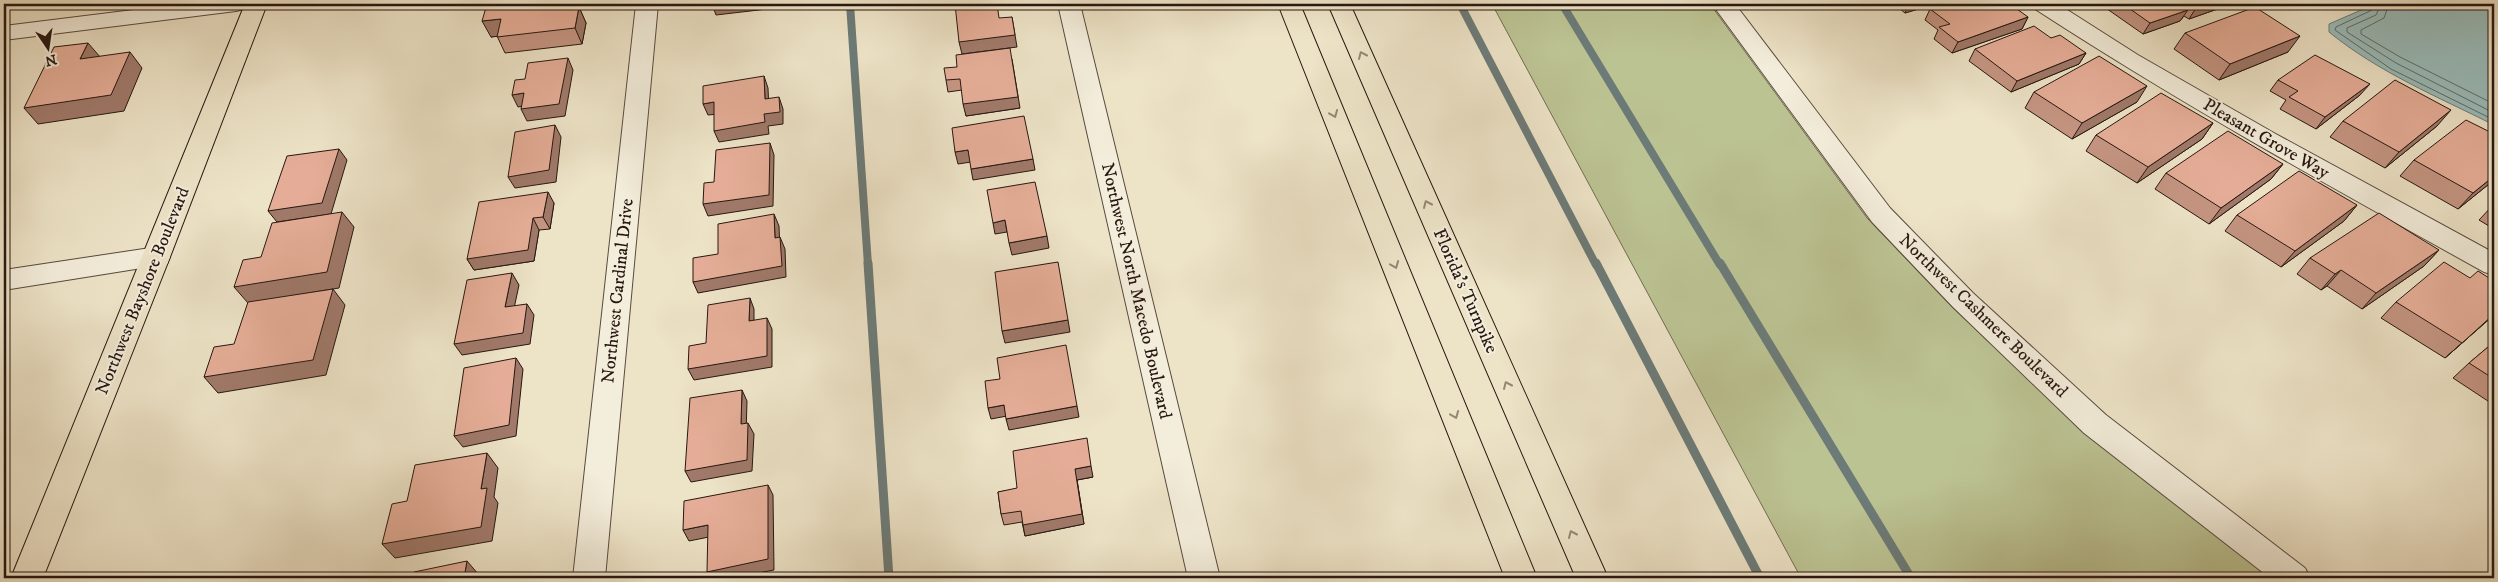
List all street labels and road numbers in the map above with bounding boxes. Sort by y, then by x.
street label: Pleasant Grove Way [2199,94,2333,184]
street label: Northwest North Macedo Boulevard [1096,161,1176,421]
street label: Northwest Bayshore Boulevard [91,184,195,398]
street label: Northwest Cardinal Drive [597,197,639,385]
street label: Florida's Turnpike [1428,225,1502,357]
street label: Northwest Cashmere Boulevard [1894,229,2072,403]

